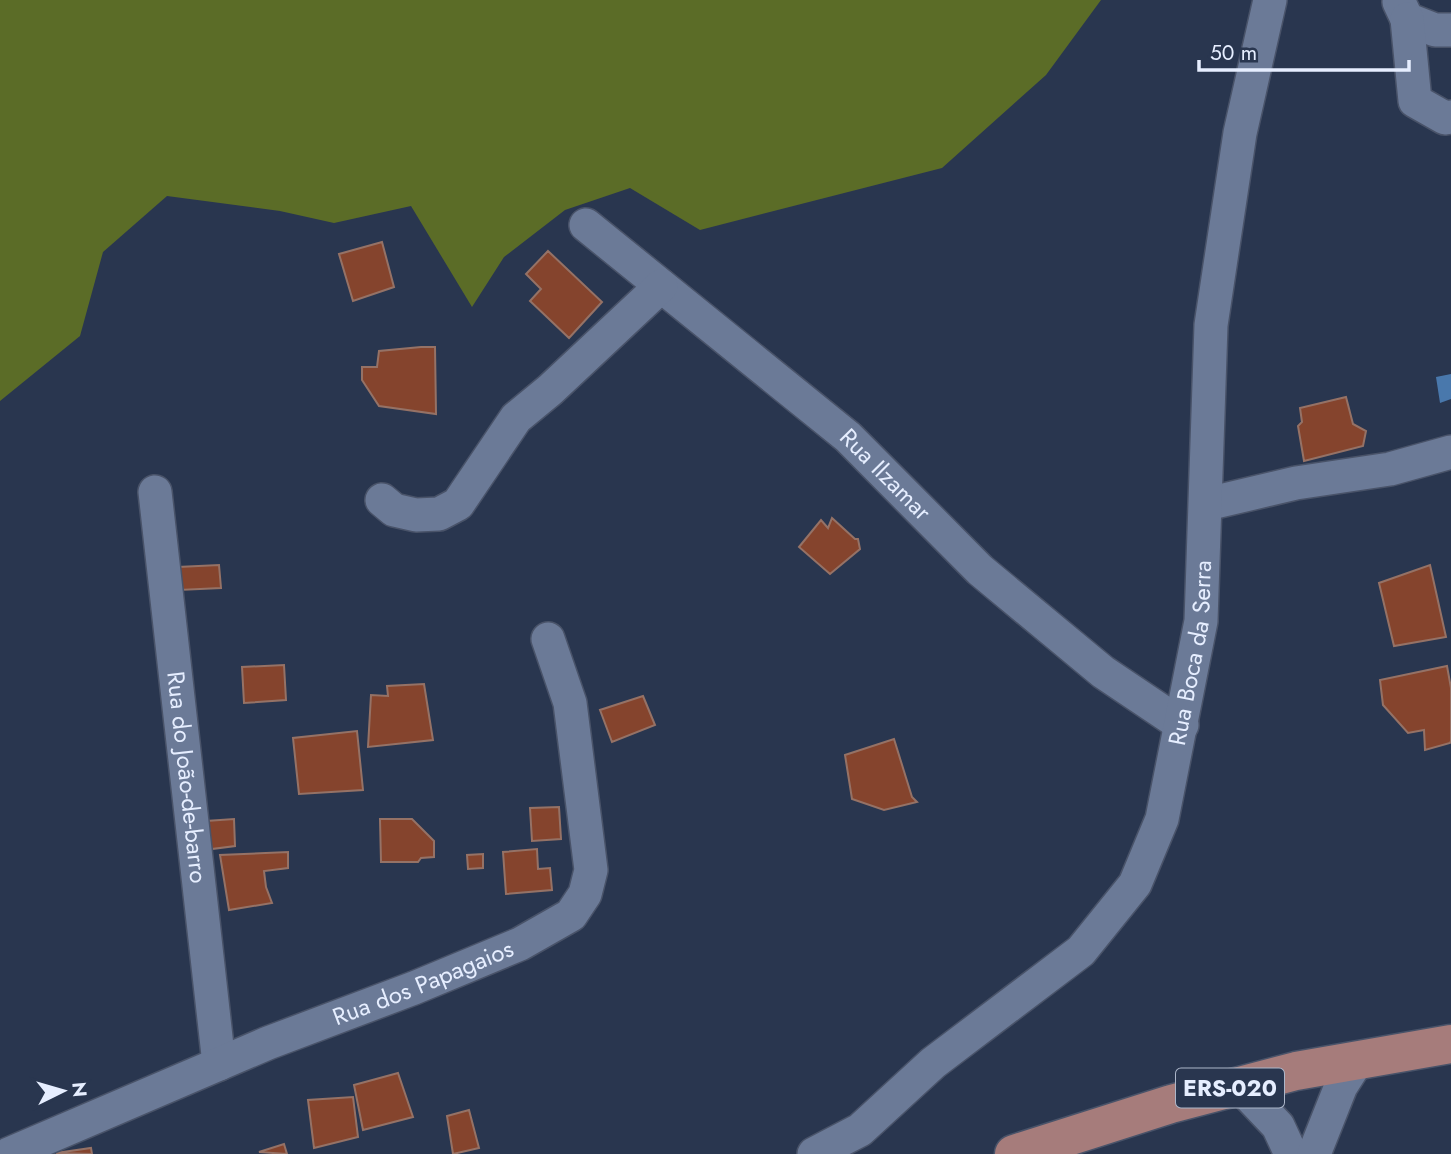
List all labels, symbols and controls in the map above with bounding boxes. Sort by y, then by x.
scale bar [1199,28,1409,72]
text: 50 m [1210,38,1257,68]
street label: Rua Ilzamar [832,420,940,529]
street label: Rua Boca da Serra [1159,559,1220,748]
street label: Rua do João-de-barro [158,669,217,885]
street label: Rua dos Papagaios [327,931,519,1034]
north arrow [28,1056,98,1126]
road number: ERS-020 [1176,1068,1284,1107]
text: N [65,1081,94,1098]

